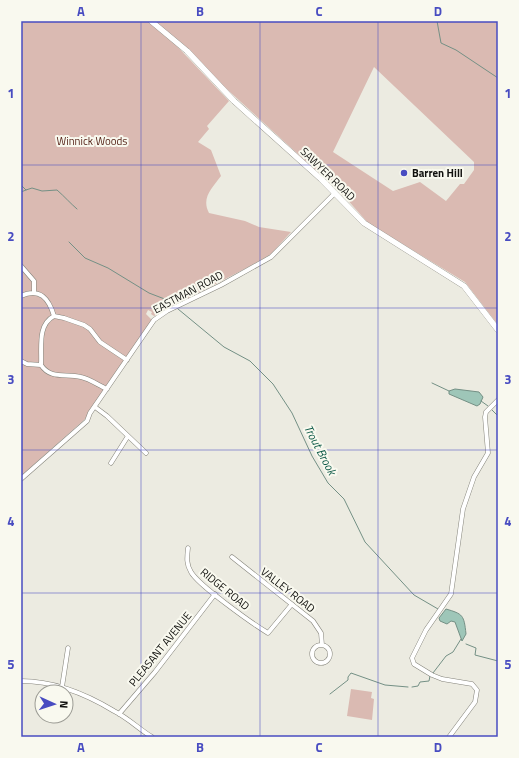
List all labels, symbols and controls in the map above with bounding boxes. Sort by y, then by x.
text: A [77,1,85,21]
text: B [196,1,204,21]
text: C [315,1,323,21]
text: D [434,1,442,21]
text: 1 [7,83,15,103]
text: 1 [504,83,512,103]
park label: Winnick Woods [57,133,127,149]
street label: SAWYER ROAD [297,144,359,204]
place label: Barren Hill [412,165,463,181]
marker: Barren Hill [399,168,409,178]
text: 2 [7,226,15,246]
text: 2 [504,226,512,246]
street label: EASTMAN ROAD [150,267,226,317]
text: 3 [7,369,15,389]
text: 3 [504,369,512,389]
water label: Trout Brook [299,421,342,480]
text: 4 [7,511,15,531]
text: 4 [504,511,512,531]
street label: RIDGE ROAD [197,564,253,614]
street label: VALLEY ROAD [257,564,319,616]
street label: PLEASANT AVENUE [125,608,195,690]
text: 5 [7,654,15,674]
text: 5 [504,654,512,674]
north arrow [34,684,74,724]
text: N [56,700,72,709]
text: A [77,737,85,757]
text: B [196,737,204,757]
text: C [315,737,323,757]
text: D [434,737,442,757]

